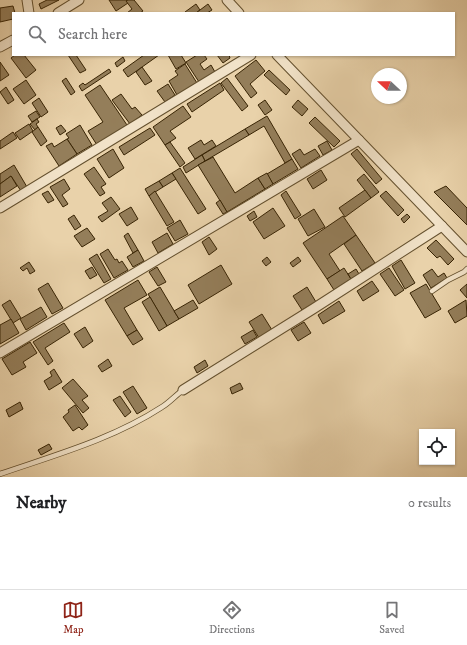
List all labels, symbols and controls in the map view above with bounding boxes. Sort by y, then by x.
search box [12,12,455,56]
icon: search [26,23,48,45]
text: Search here [58,25,127,44]
north arrow [371,68,407,104]
map controls [419,429,455,465]
button: locate [419,429,455,465]
text: Nearby [16,492,66,514]
text: 0 results [408,495,451,511]
tab: Map [62,599,84,637]
tab: Directions [209,599,255,637]
tab: Saved [379,599,405,637]

